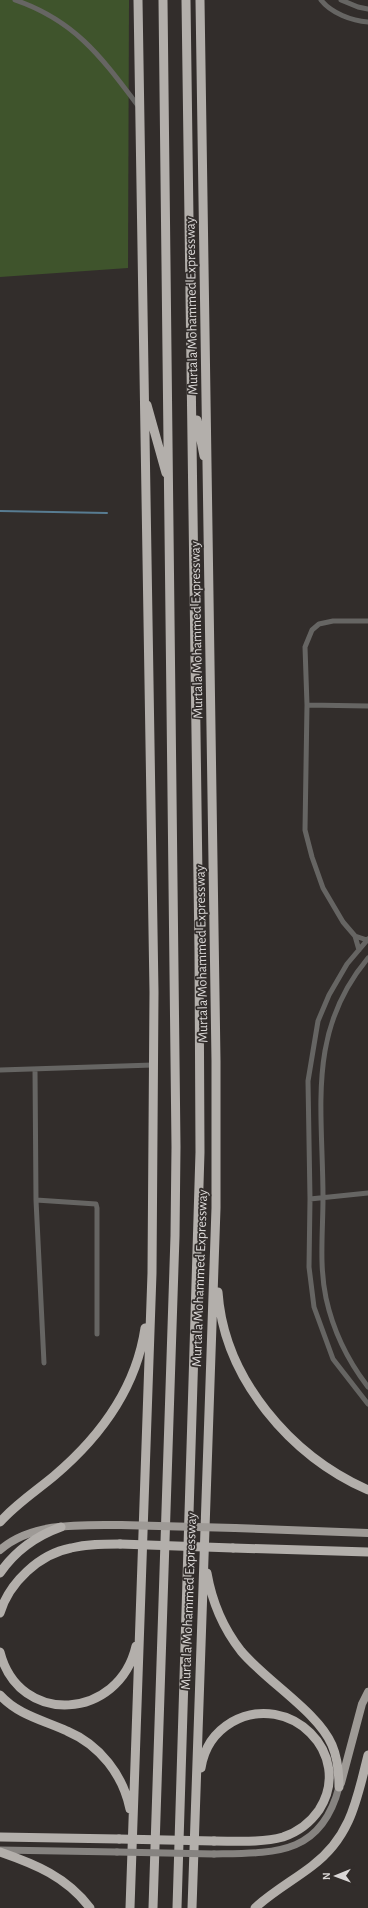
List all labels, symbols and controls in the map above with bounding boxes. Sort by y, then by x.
street label: Murtala Mohammed Expressway [183,217,201,395]
street label: Murtala Mohammed Expressway [188,541,206,719]
street label: Murtala Mohammed Expressway [193,865,211,1043]
street label: Murtala Mohammed Expressway [190,1189,210,1367]
street label: Murtala Mohammed Expressway [179,1512,199,1690]
north arrow [316,1856,356,1896]
text: N [321,1872,332,1880]

